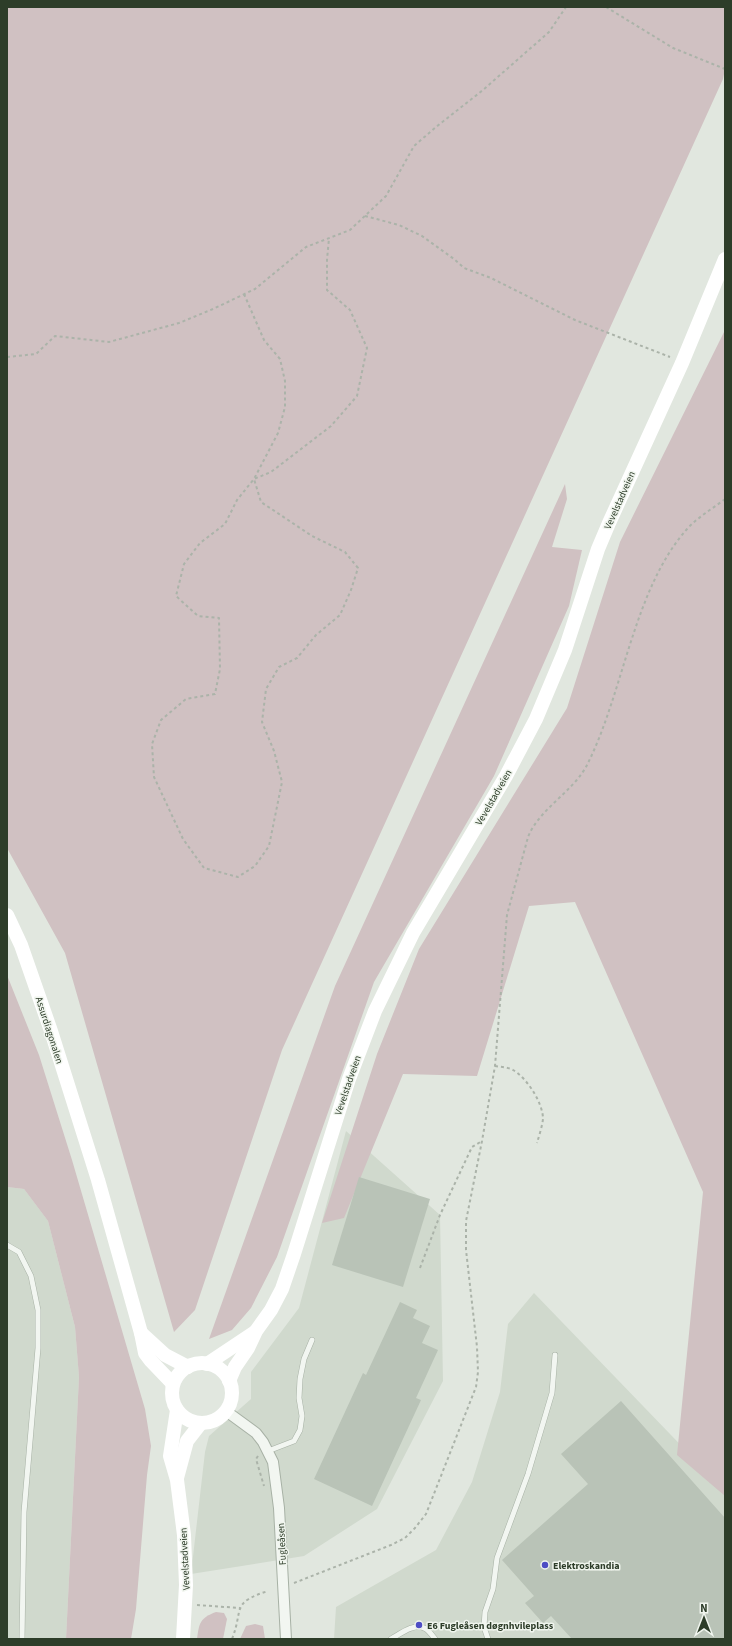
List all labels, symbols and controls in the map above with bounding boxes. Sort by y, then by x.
street label: Vevelstadveien [601,469,639,532]
street label: Vevelstadveien [472,767,516,828]
street label: Assurdiagonalen [32,995,66,1066]
street label: Vevelstadveien [331,1054,365,1117]
street label: Fugleåsen [274,1522,290,1565]
street label: Vevelstadveien [176,1527,194,1590]
place label: Elektroskandia [553,1559,619,1573]
marker: Elektroskandia [540,1560,550,1570]
north arrow [684,1598,724,1638]
text: N [700,1601,708,1616]
place label: E6 Fugleåsen døgnhvileplass [427,1619,554,1633]
marker: E6 Fugleåsen døgnhvileplass [414,1620,424,1630]

